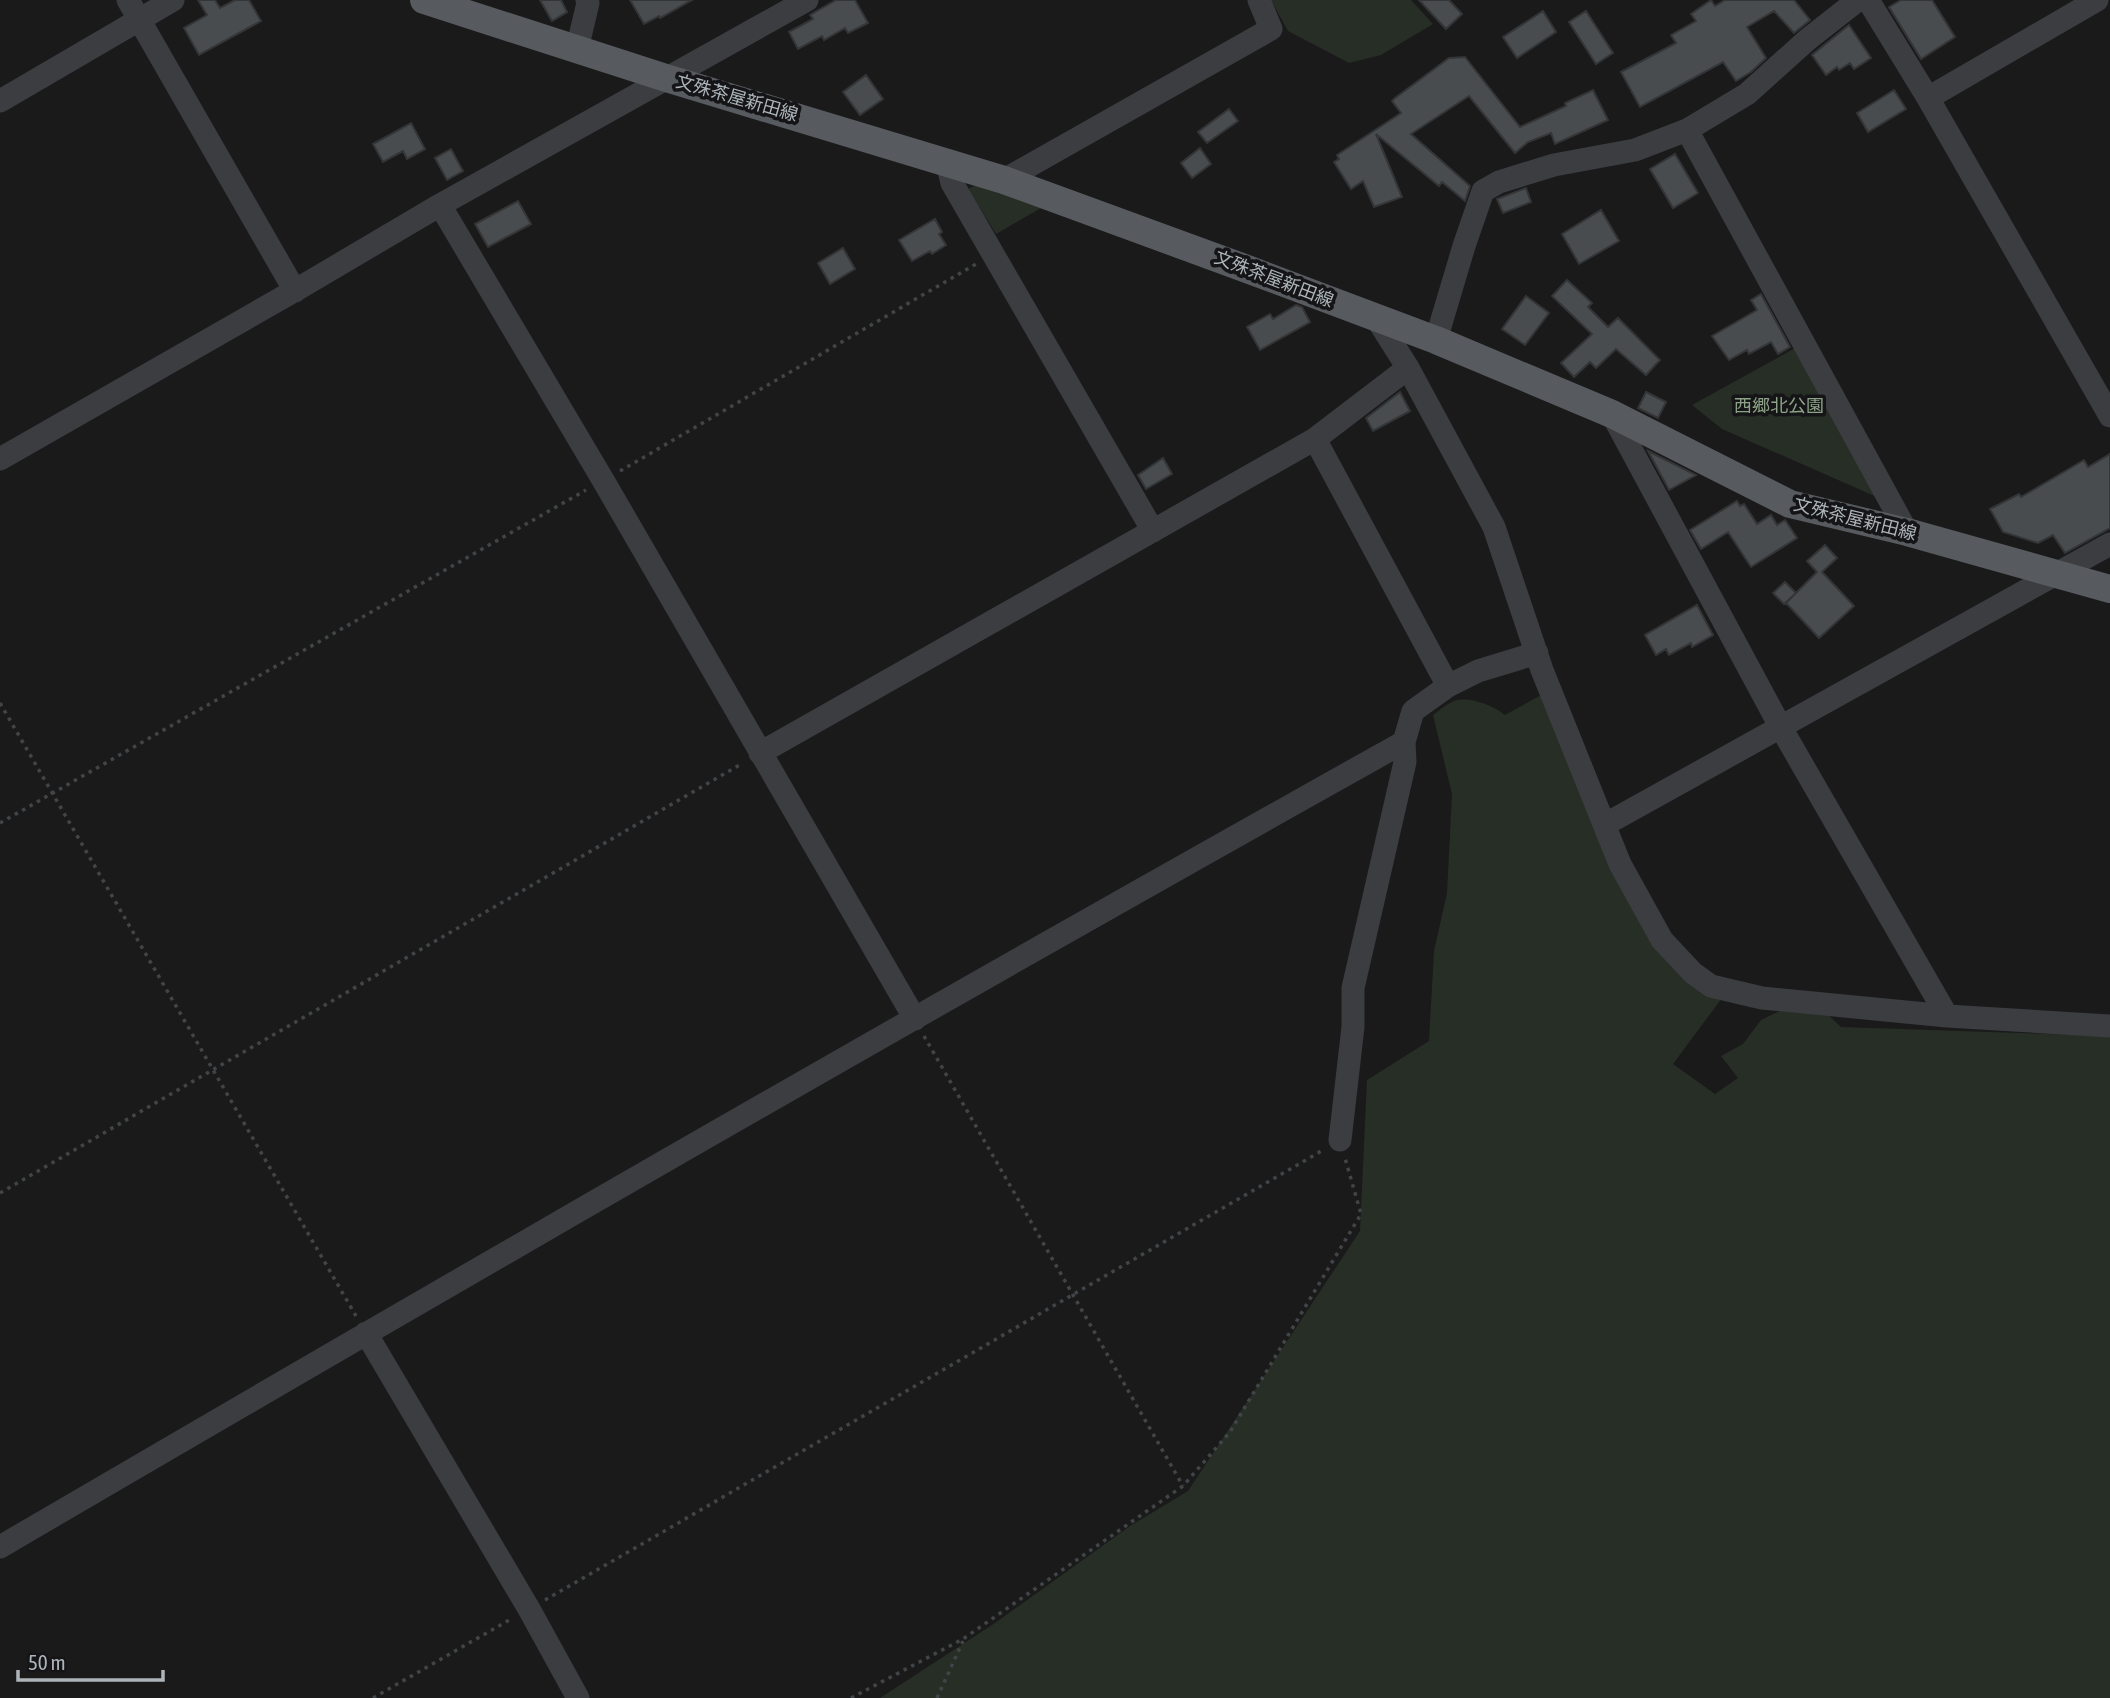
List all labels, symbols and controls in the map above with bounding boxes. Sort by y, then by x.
street label: 文殊茶屋新田線 [674,70,801,125]
street label: 文殊茶屋新田線 [1212,246,1337,311]
park label: 西郷北公園 [1734,395,1824,416]
street label: 文殊茶屋新田線 [1791,493,1919,544]
scale bar [18,1638,163,1682]
text: 50 m [28,1650,66,1674]

